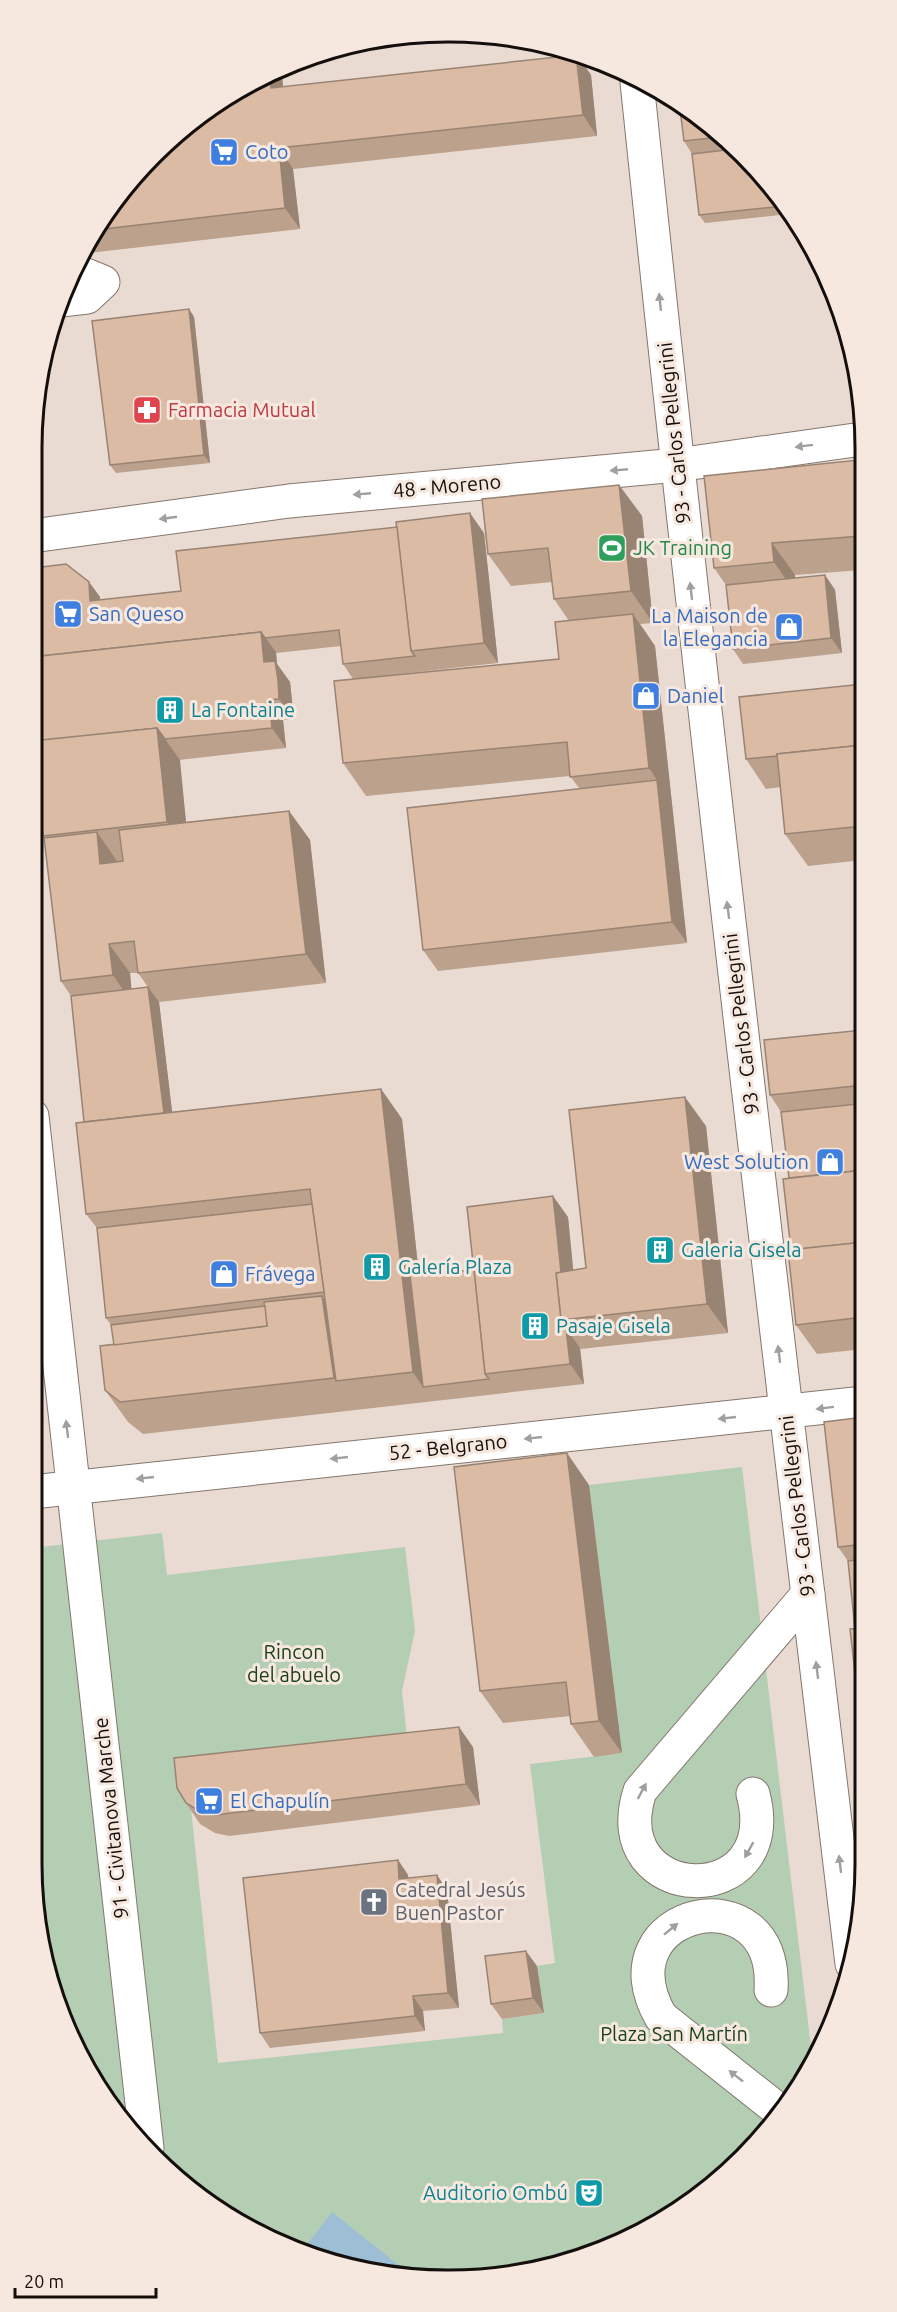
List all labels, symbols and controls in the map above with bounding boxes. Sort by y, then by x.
supermarket icon: Coto [208,136,240,168]
place label: Coto [245,140,288,163]
one-way arrow [655,292,665,311]
street label: 93 - Carlos Pellegrini [653,341,694,525]
pharmacy icon: Farmacia Mutual [131,394,163,426]
place label: Farmacia Mutual [168,398,316,421]
one-way arrow [794,441,813,451]
one-way arrow [609,465,628,475]
street label: 48 - Moreno [392,469,502,502]
one-way arrow [352,489,371,499]
one-way arrow [159,513,178,522]
sports icon: JK Training [596,532,628,564]
place label: JK Training [633,536,732,559]
one-way arrow [686,582,696,601]
supermarket icon: San Queso [52,598,84,630]
place label: San Queso [89,602,184,625]
place label: La Maison de la Elegancia [651,604,768,650]
shop icon: La Maison de la Elegancia [773,611,805,643]
shop icon: Daniel [630,680,662,712]
place label: Daniel [667,684,724,707]
building icon: La Fontaine [154,694,186,726]
place label: La Fontaine [191,698,295,721]
one-way arrow [723,900,733,919]
street label: 93 - Carlos Pellegrini [718,932,763,1116]
shop icon: West Solution [814,1146,846,1178]
place label: West Solution [684,1150,809,1173]
building icon: Galeria Gisela [644,1234,676,1266]
place label: Galeria Gisela [681,1238,802,1261]
building icon: Galería Plaza [361,1251,393,1283]
place label: Galería Plaza [398,1255,512,1278]
shop icon: Frávega [208,1258,240,1290]
place label: Frávega [245,1262,316,1285]
building icon: Pasaje Gisela [519,1310,551,1342]
place label: Pasaje Gisela [556,1314,671,1337]
one-way arrow [774,1345,784,1364]
one-way arrow [815,1403,834,1412]
one-way arrow [718,1413,737,1423]
street label: 93 - Carlos Pellegrini [774,1414,819,1598]
one-way arrow [63,1419,72,1438]
street label: 52 - Belgrano [388,1429,508,1464]
one-way arrow [524,1433,543,1443]
one-way arrow [330,1453,349,1463]
one-way arrow [136,1474,155,1483]
park label: Rincon del abuelo [247,1640,341,1686]
one-way arrow [812,1661,822,1680]
street label: 91 - Civitanova Marche [89,1716,132,1920]
one-way arrow [637,1782,647,1799]
supermarket icon: El Chapulín [193,1785,225,1817]
place label: El Chapulín [230,1789,330,1812]
one-way arrow [744,1842,754,1859]
one-way arrow [835,1855,845,1874]
place label: Catedral Jesús Buen Pastor [395,1878,525,1924]
church icon: Catedral Jesús Buen Pastor [358,1886,390,1918]
one-way arrow [663,1922,679,1935]
park label: Plaza San Martín [600,2022,748,2045]
one-way arrow [729,2071,744,2083]
theatre icon: Auditorio Ombú [573,2177,605,2209]
place label: Auditorio Ombú [423,2181,568,2204]
scale bar [15,2261,156,2299]
text: 20 m [24,2271,64,2291]

